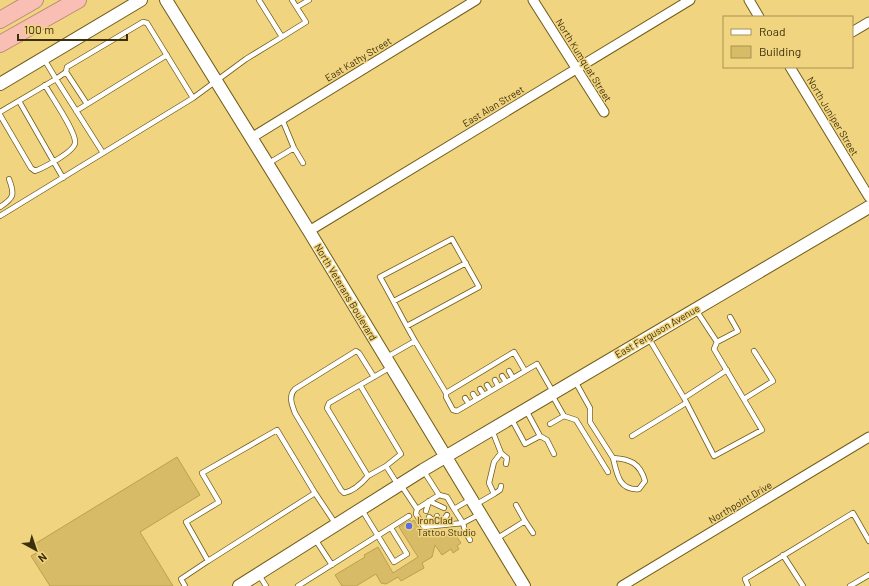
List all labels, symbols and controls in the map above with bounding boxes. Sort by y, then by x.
scale bar [18,16,127,42]
street label: North Kumquat Street [554,16,615,104]
legend [723,16,853,68]
text: 100 m [24,22,54,36]
text: Road [759,24,786,38]
street label: East Kathy Street [322,34,394,84]
text: Building [759,44,801,58]
street label: North Juniper Street [805,74,861,158]
street label: East Alan Street [460,83,526,129]
street label: North Veterans Boulevard [312,241,380,343]
street label: East Ferguson Avenue [612,302,702,360]
street label: Northpoint Drive [706,478,774,526]
place label: IronClad Tattoo Studio [417,514,476,538]
marker: IronClad Tattoo Studio [404,521,414,531]
north arrow [16,530,56,570]
text: N [36,551,50,565]

